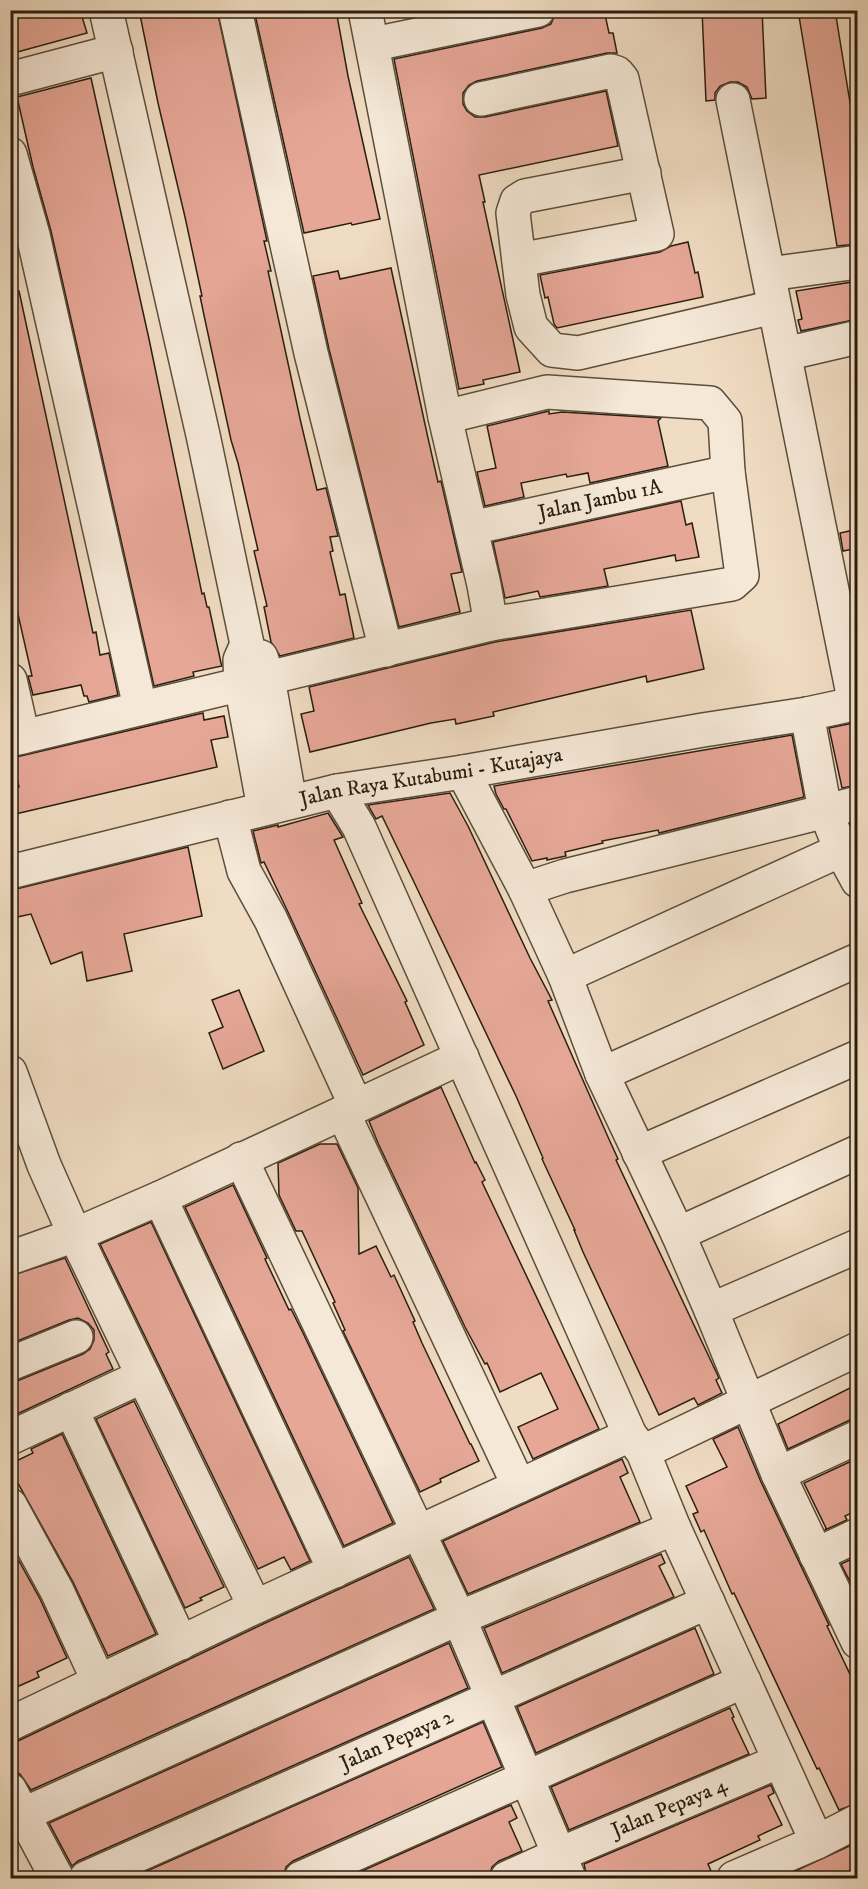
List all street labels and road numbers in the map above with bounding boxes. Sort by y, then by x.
street label: Jalan Jambu 1A [534,474,665,526]
street label: Jalan Raya Kutabumi - Kutajaya [295,742,565,813]
street label: Jalan Pepaya 2 [334,1703,458,1777]
street label: Jalan Pepaya 4 [606,1771,732,1845]

